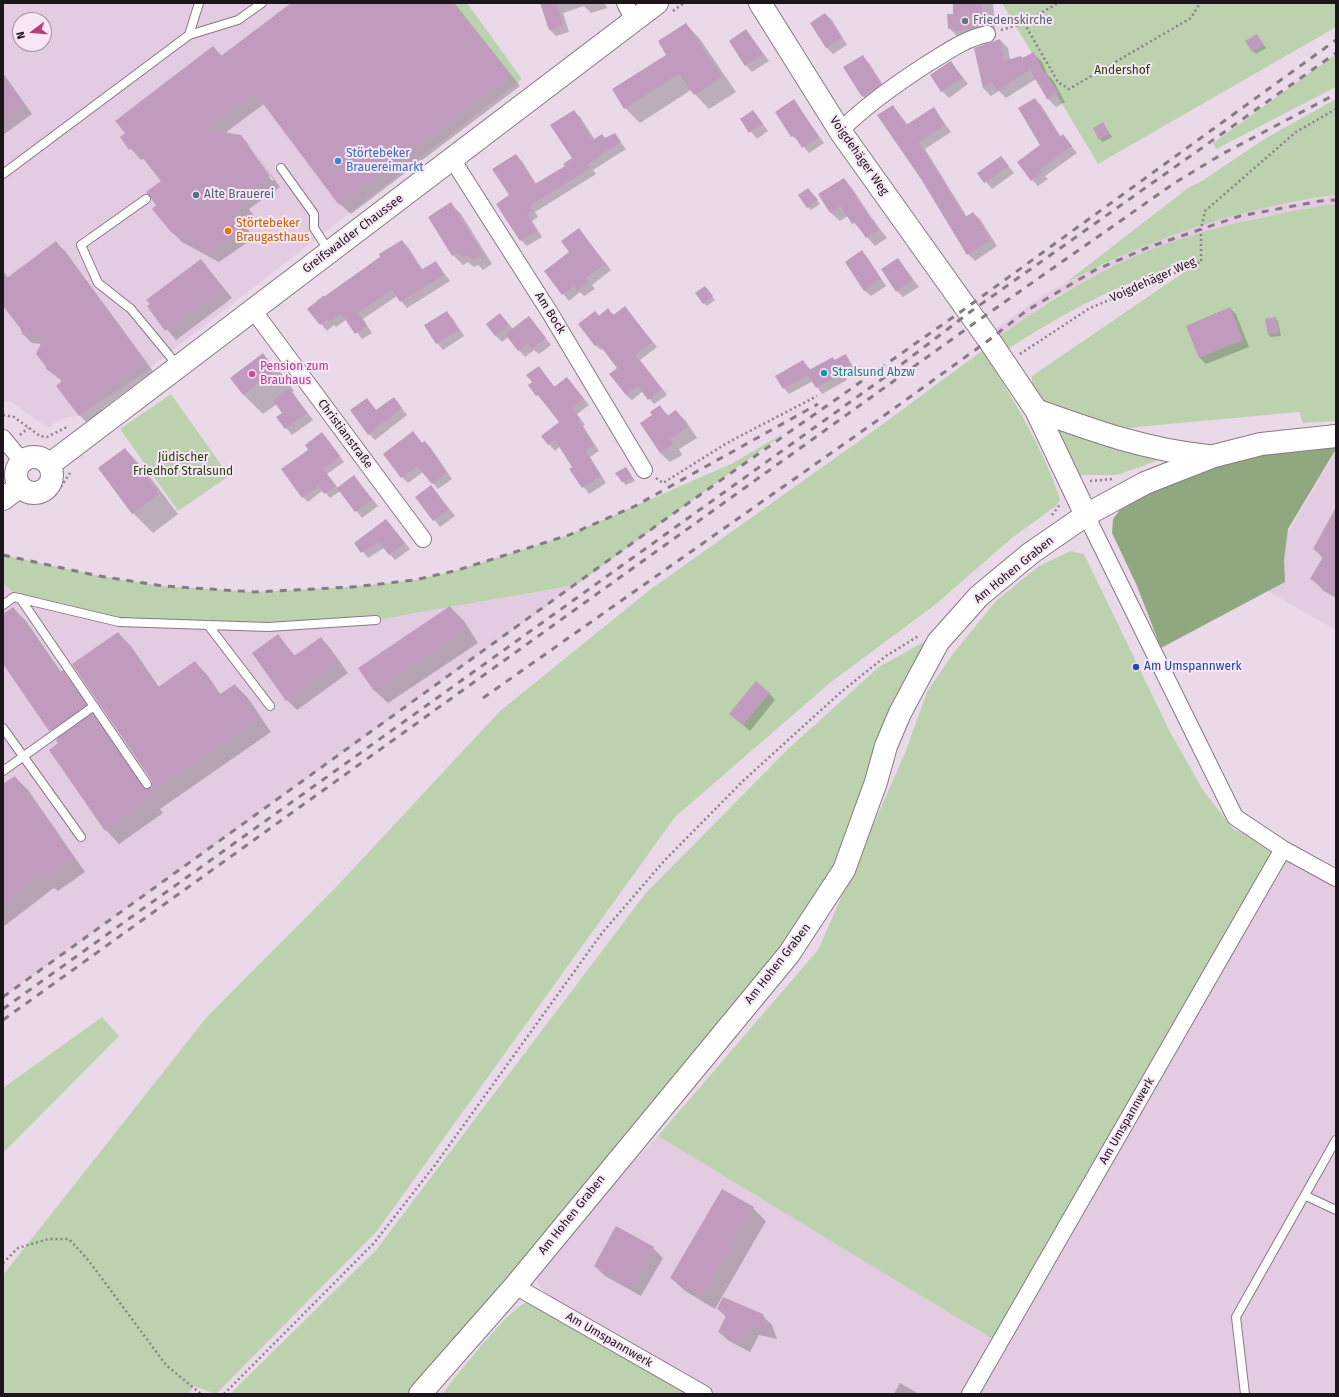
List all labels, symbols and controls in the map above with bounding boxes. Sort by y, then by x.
north arrow [12,12,52,52]
place label: Friedenskirche [973,14,1052,28]
marker: Friedenskirche [960,16,970,26]
text: N [14,30,28,40]
park label: Andershof [1094,64,1150,78]
street label: Voigdehäger Weg [826,114,892,198]
place label: Störtebeker Brauereimarkt [346,147,424,175]
marker: Störtebeker Brauereimarkt [333,156,343,166]
place label: Alte Brauerei [204,188,274,202]
marker: Alte Brauerei [191,190,201,200]
street label: Greifswalder Chaussee [300,191,406,277]
place label: Störtebeker Braugasthaus [236,217,310,245]
marker: Störtebeker Braugasthaus [223,226,233,236]
street label: Voigdehäger Weg [1108,255,1198,305]
street label: Am Bock [532,289,568,337]
place label: Pension zum Brauhaus [260,360,329,388]
place label: Stralsund Abzw [832,366,915,380]
marker: Stralsund Abzw [819,368,829,378]
marker: Pension zum Brauhaus [247,369,257,379]
street label: Christianstraße [314,397,376,471]
park label: Jüdischer Friedhof Stralsund [133,451,233,479]
street label: Am Hohen Graben [971,533,1057,607]
place label: Am Umspannwerk [1144,660,1242,674]
marker: Am Umspannwerk [1131,662,1141,672]
street label: Am Hohen Graben [742,921,814,1007]
street label: Am Umspannwerk [1096,1075,1158,1167]
street label: Am Hohen Graben [535,1172,609,1258]
street label: Am Umspannwerk [563,1309,655,1371]

